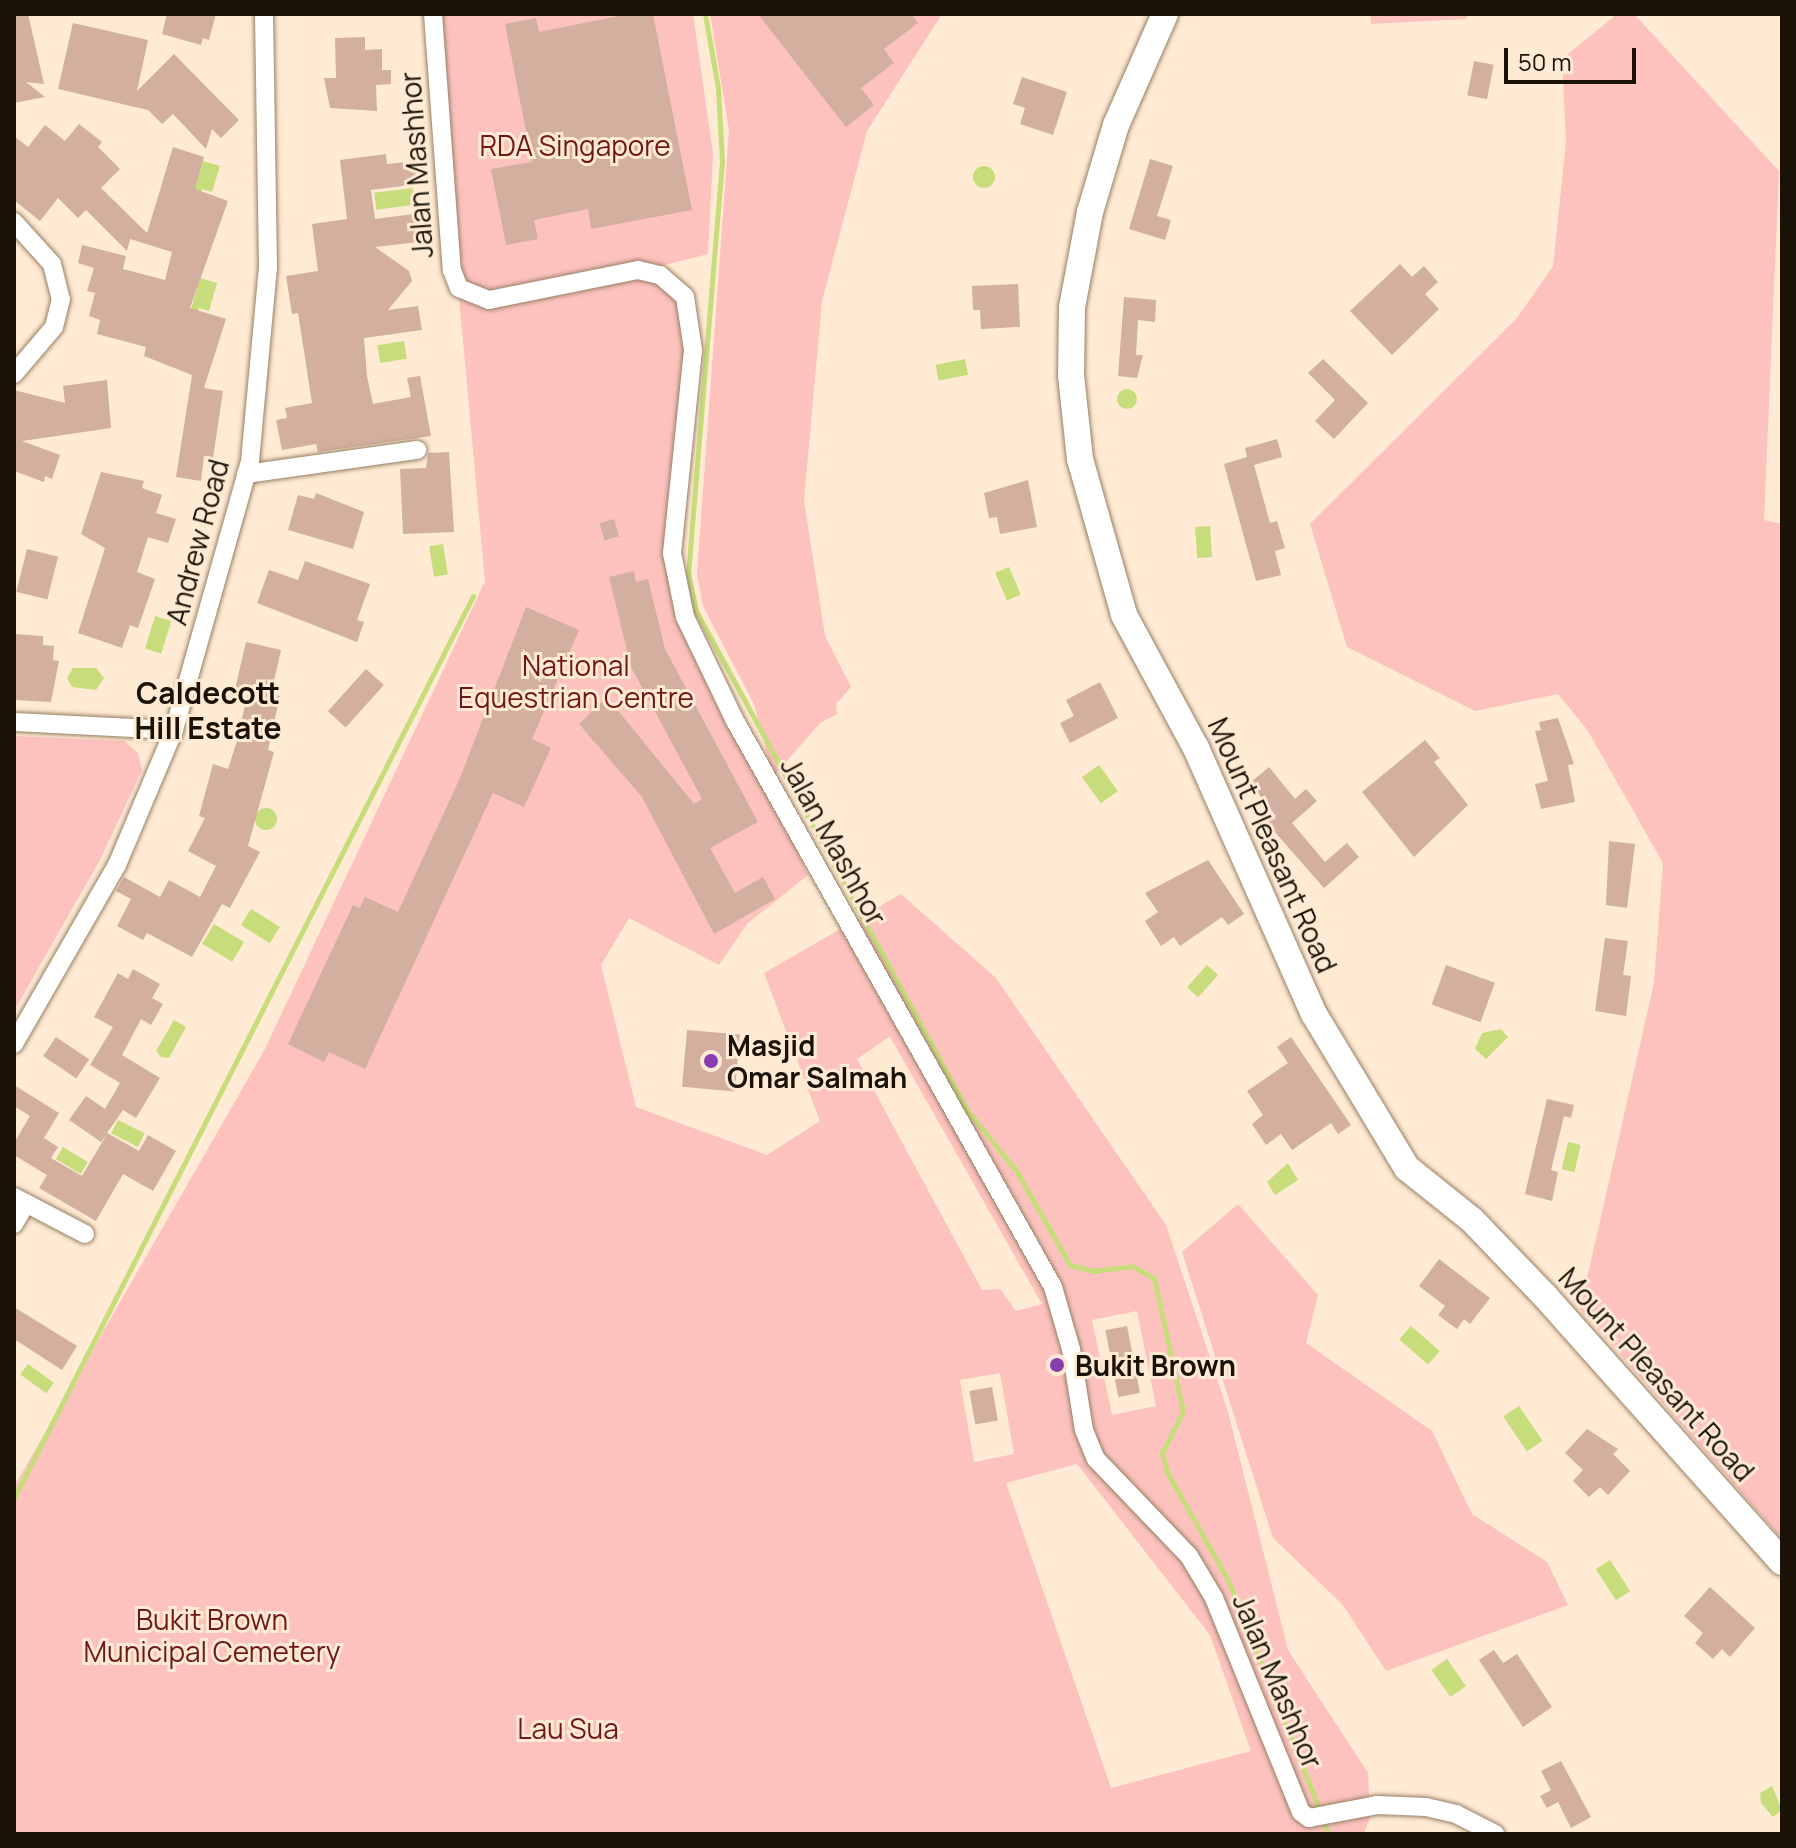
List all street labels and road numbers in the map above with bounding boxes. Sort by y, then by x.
street label: Jalan Mashhor [393,71,439,259]
street label: Andrew Road [159,456,235,628]
street label: Mount Pleasant Road [1202,712,1344,978]
street label: Jalan Mashhor [774,751,894,931]
street label: Mount Pleasant Road [1552,1260,1762,1488]
street label: Jalan Mashhor [1226,1589,1330,1773]

